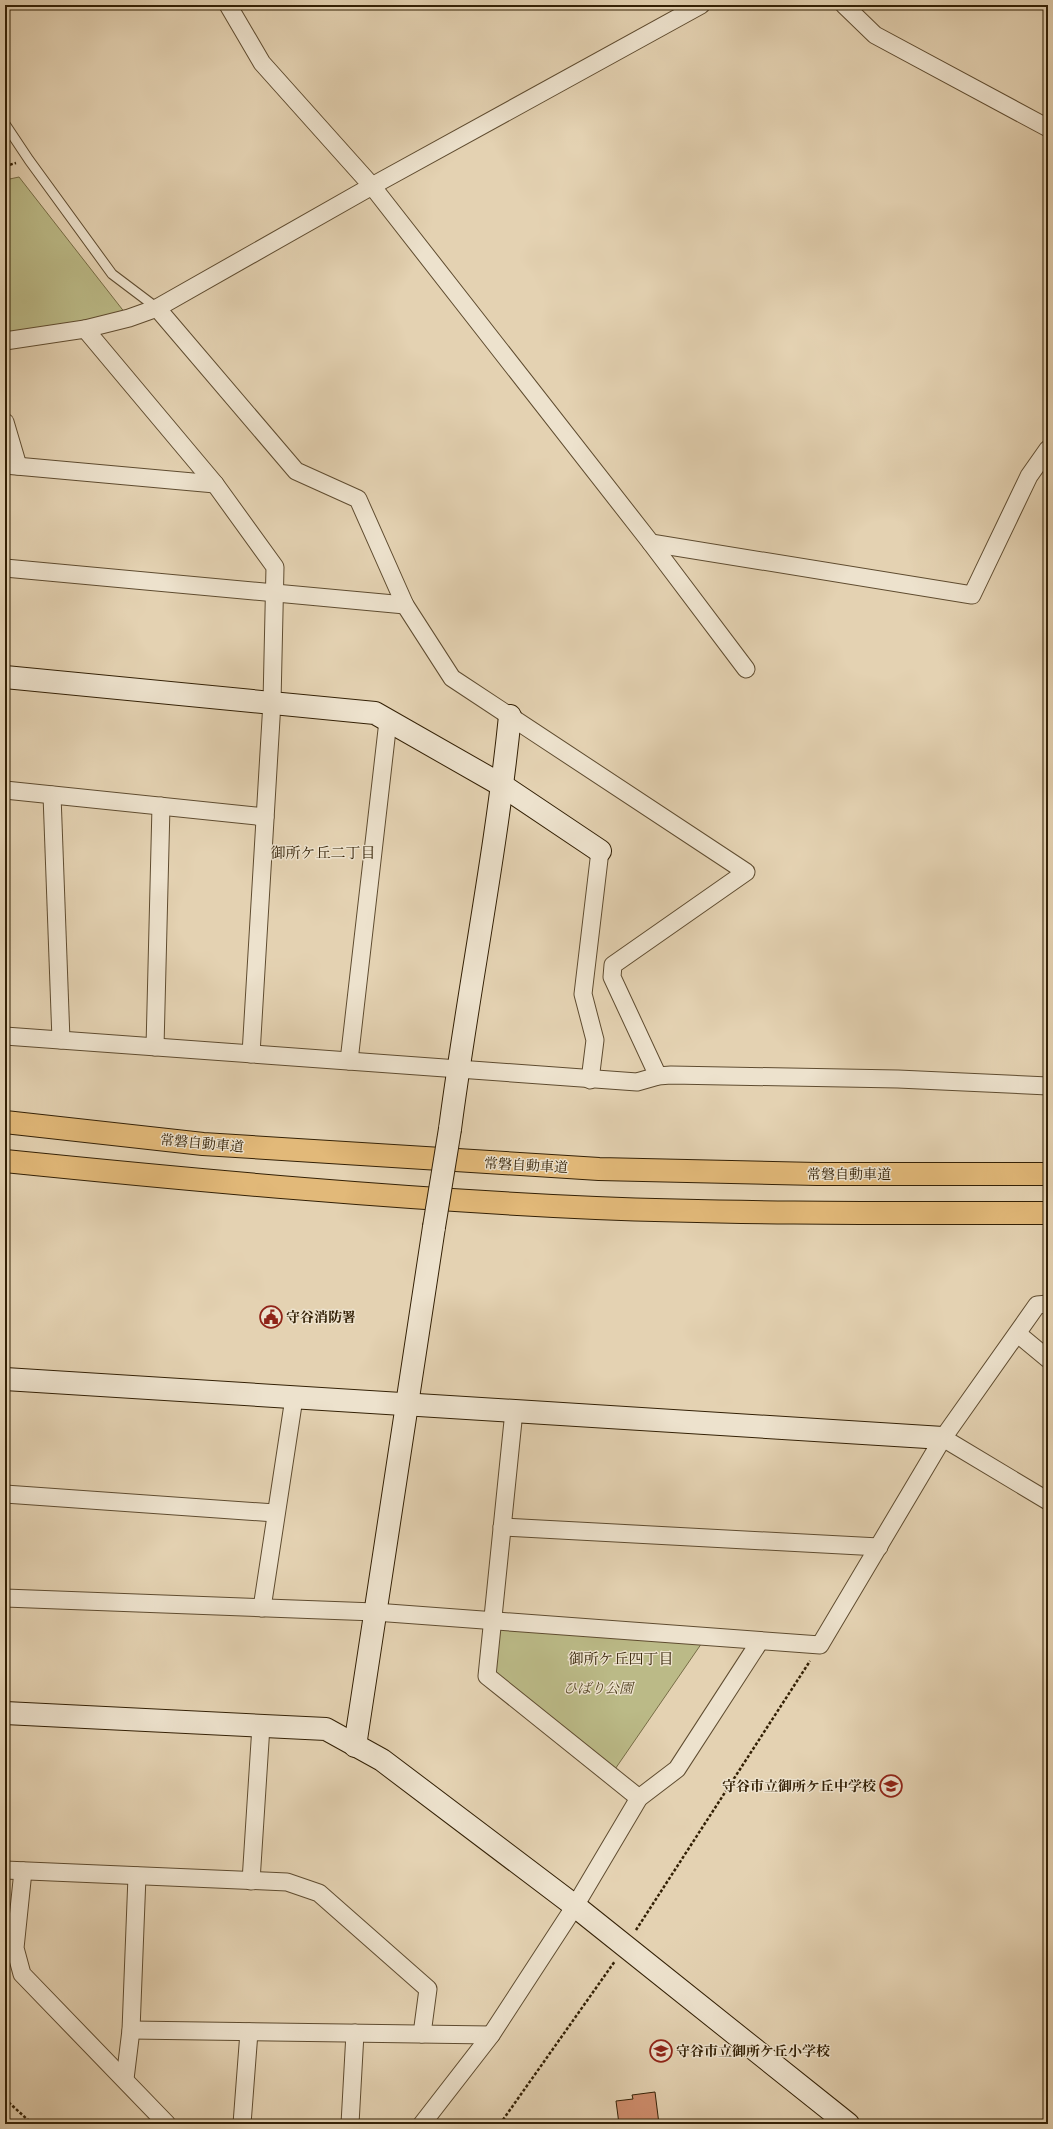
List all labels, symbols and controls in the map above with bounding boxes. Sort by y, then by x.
district label: 御所ケ丘二丁目 [270,844,376,863]
street label: 常磐自動車道 [159,1131,245,1157]
street label: 常磐自動車道 [484,1155,568,1177]
street label: 常磐自動車道 [807,1166,891,1184]
public building icon: 守谷消防署 [258,1304,284,1330]
place label: 守谷消防署 [286,1309,356,1327]
district label: 御所ケ丘四丁目 [568,1650,674,1669]
park label: ひばり公園 [563,1680,635,1698]
school or university icon: 守谷市立御所ケ丘中学校 [878,1773,904,1799]
place label: 守谷市立御所ケ丘中学校 [722,1778,876,1796]
school or university icon: 守谷市立御所ケ丘小学校 [648,2038,674,2064]
place label: 守谷市立御所ケ丘小学校 [676,2043,830,2061]

